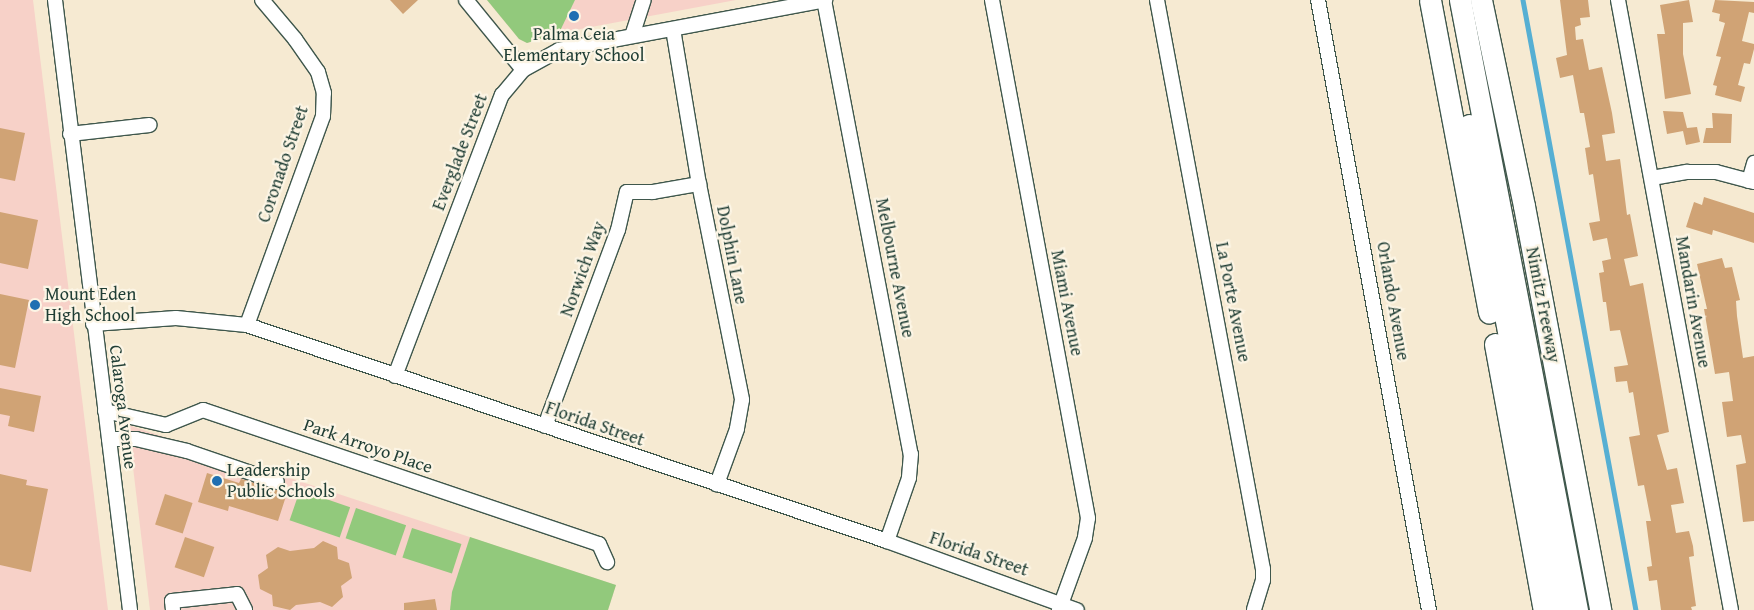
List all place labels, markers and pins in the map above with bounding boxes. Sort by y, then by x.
marker: Palma Ceia Elementary School [568,10,580,22]
place label: Palma Ceia Elementary School [503,24,645,66]
place label: Mount Eden High School [45,284,136,326]
marker: Mount Eden High School [29,299,41,311]
place label: Leadership Public Schools [227,460,335,502]
marker: Leadership Public Schools [211,475,223,487]

